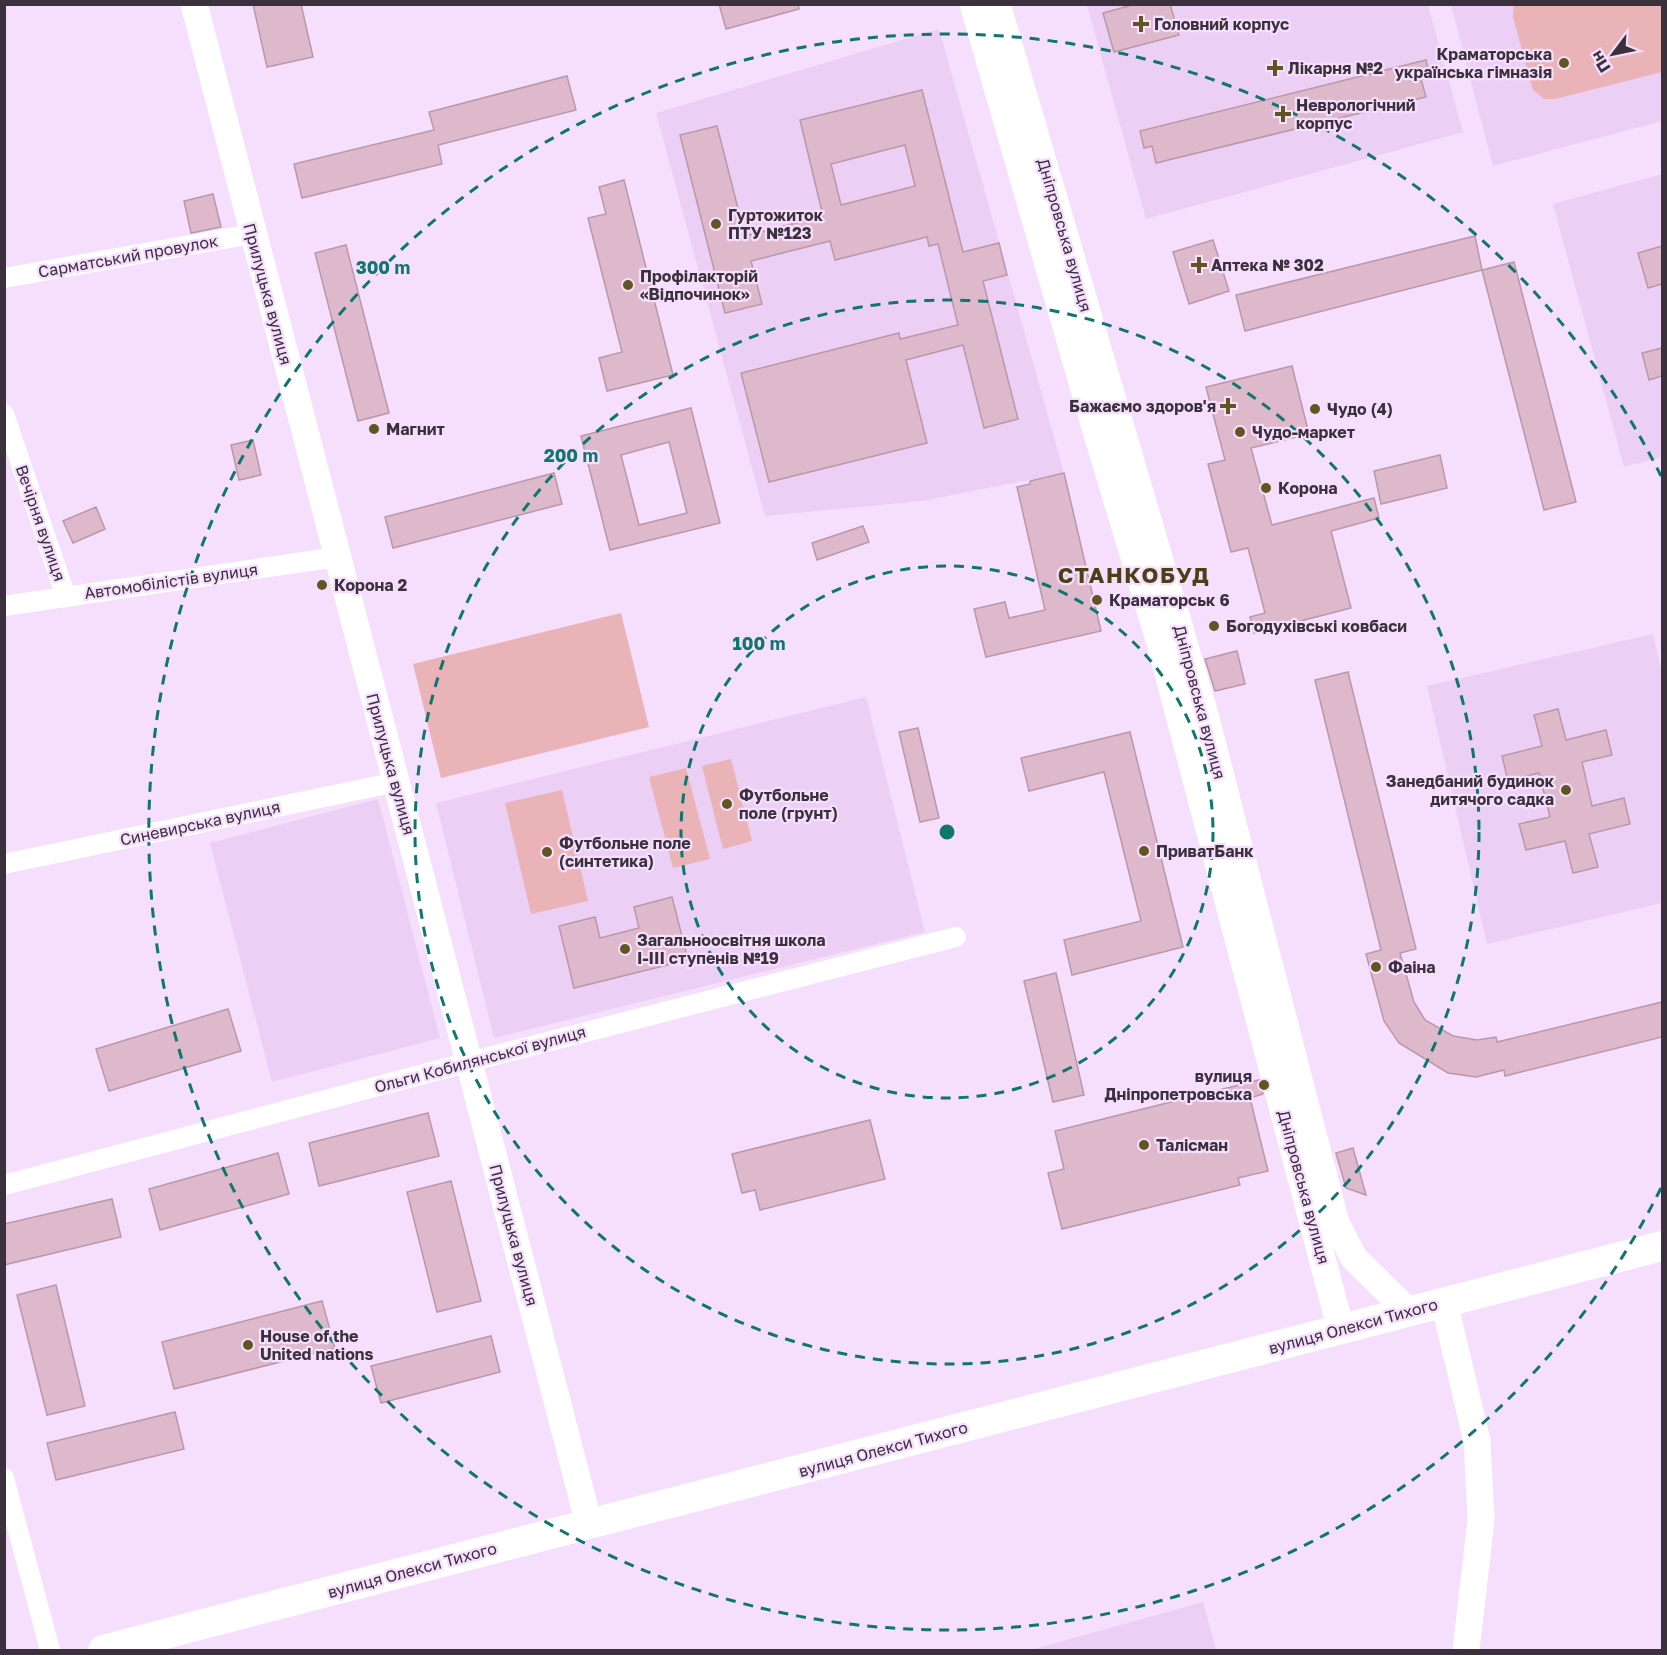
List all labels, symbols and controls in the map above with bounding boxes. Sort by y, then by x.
place label: Головний корпус [1154,14,1289,34]
marker: Головний корпус [1132,15,1150,33]
north arrow [1583,24,1643,84]
place label: Краматорська українська гімназія [1395,44,1552,82]
text: Пн [1586,47,1615,76]
marker: Краматорська українська гімназія [1557,56,1571,70]
place label: Лікарня №2 [1288,58,1383,78]
marker: Лікарня №2 [1266,59,1284,77]
place label: Неврологічний корпус [1296,95,1416,133]
marker: Неврологічний корпус [1274,105,1292,123]
street label: Дніпровська вулиця [1034,156,1096,314]
place label: Гуртожиток ПТУ №123 [728,205,824,243]
marker: Гуртожиток ПТУ №123 [709,217,723,231]
street label: Прилуцька вулиця [239,221,297,367]
street label: Сарматський провулок [37,230,219,282]
place label: Аптека № 302 [1211,255,1324,275]
text: 300 m [356,256,410,278]
marker: Аптека № 302 [1192,258,1206,272]
place label: Профілакторій «Відпочинок» [640,266,758,304]
marker: Профілакторій «Відпочинок» [621,278,635,292]
place label: Бажаємо здоров'я [1069,396,1216,416]
marker: Бажаємо здоров'я [1221,399,1235,413]
place label: Чудо (4) [1327,399,1393,419]
marker: Чудо (4) [1308,402,1322,416]
place label: Магнит [386,419,445,439]
marker: Магнит [367,422,381,436]
place label: Чудо-маркет [1252,422,1355,442]
marker: Чудо-маркет [1233,425,1247,439]
text: 200 m [544,444,598,466]
street label: Вечірня вулиця [12,462,70,584]
place label: Корона [1278,478,1338,498]
marker: Корона [1259,481,1273,495]
street label: Автомобілістів вулиця [83,559,259,603]
district label: СТАНКОБУД [1058,561,1210,588]
place label: Корона 2 [334,575,408,595]
marker: Корона 2 [315,578,329,592]
place label: Краматорськ 6 [1109,590,1230,610]
marker: Краматорськ 6 [1090,593,1104,607]
place label: Богодухівські ковбаси [1226,616,1407,636]
marker: Богодухівські ковбаси [1207,619,1221,633]
street label: Дніпровська вулиця [1170,623,1230,781]
text: 100 m [733,632,785,654]
street label: Прилуцька вулиця [362,691,420,837]
place label: Занедбаний будинок дитячого садка [1386,771,1555,809]
marker: Занедбаний будинок дитячого садка [1559,783,1573,797]
place label: Футбольне поле (грунт) [739,785,838,823]
street label: Синевирська вулиця [118,796,282,850]
marker: Футбольне поле (грунт) [720,797,734,811]
centre of rings [937,822,957,842]
place label: Футбольне поле (синтетика) [559,833,691,871]
place label: ПриватБанк [1156,841,1254,861]
marker: ПриватБанк [1137,844,1151,858]
marker: Футбольне поле (синтетика) [540,845,554,859]
place label: Загальноосвітня школа І-ІІІ ступенів №19 [637,930,825,968]
marker: Загальноосвітня школа І-ІІІ ступенів №19 [618,942,632,956]
place label: Фаіна [1388,957,1436,977]
marker: Фаіна [1369,960,1383,974]
street label: Ольги Кобилянської вулиця [372,1021,588,1097]
place label: вулиця Дніпропетровська [1104,1066,1252,1104]
marker: вулиця Дніпропетровська [1257,1078,1271,1092]
street label: Дніпровська вулиця [1274,1108,1334,1266]
place label: Талісман [1156,1135,1228,1155]
marker: Талісман [1137,1138,1151,1152]
street label: Прилуцька вулиця [485,1162,543,1308]
street label: вулиця Олекси Тихого [1266,1294,1440,1358]
place label: House of the United nations [260,1326,373,1364]
marker: House of the United nations [241,1338,255,1352]
street label: вулиця Олекси Тихого [796,1417,970,1481]
street label: вулиця Олекси Тихого [325,1538,499,1602]

